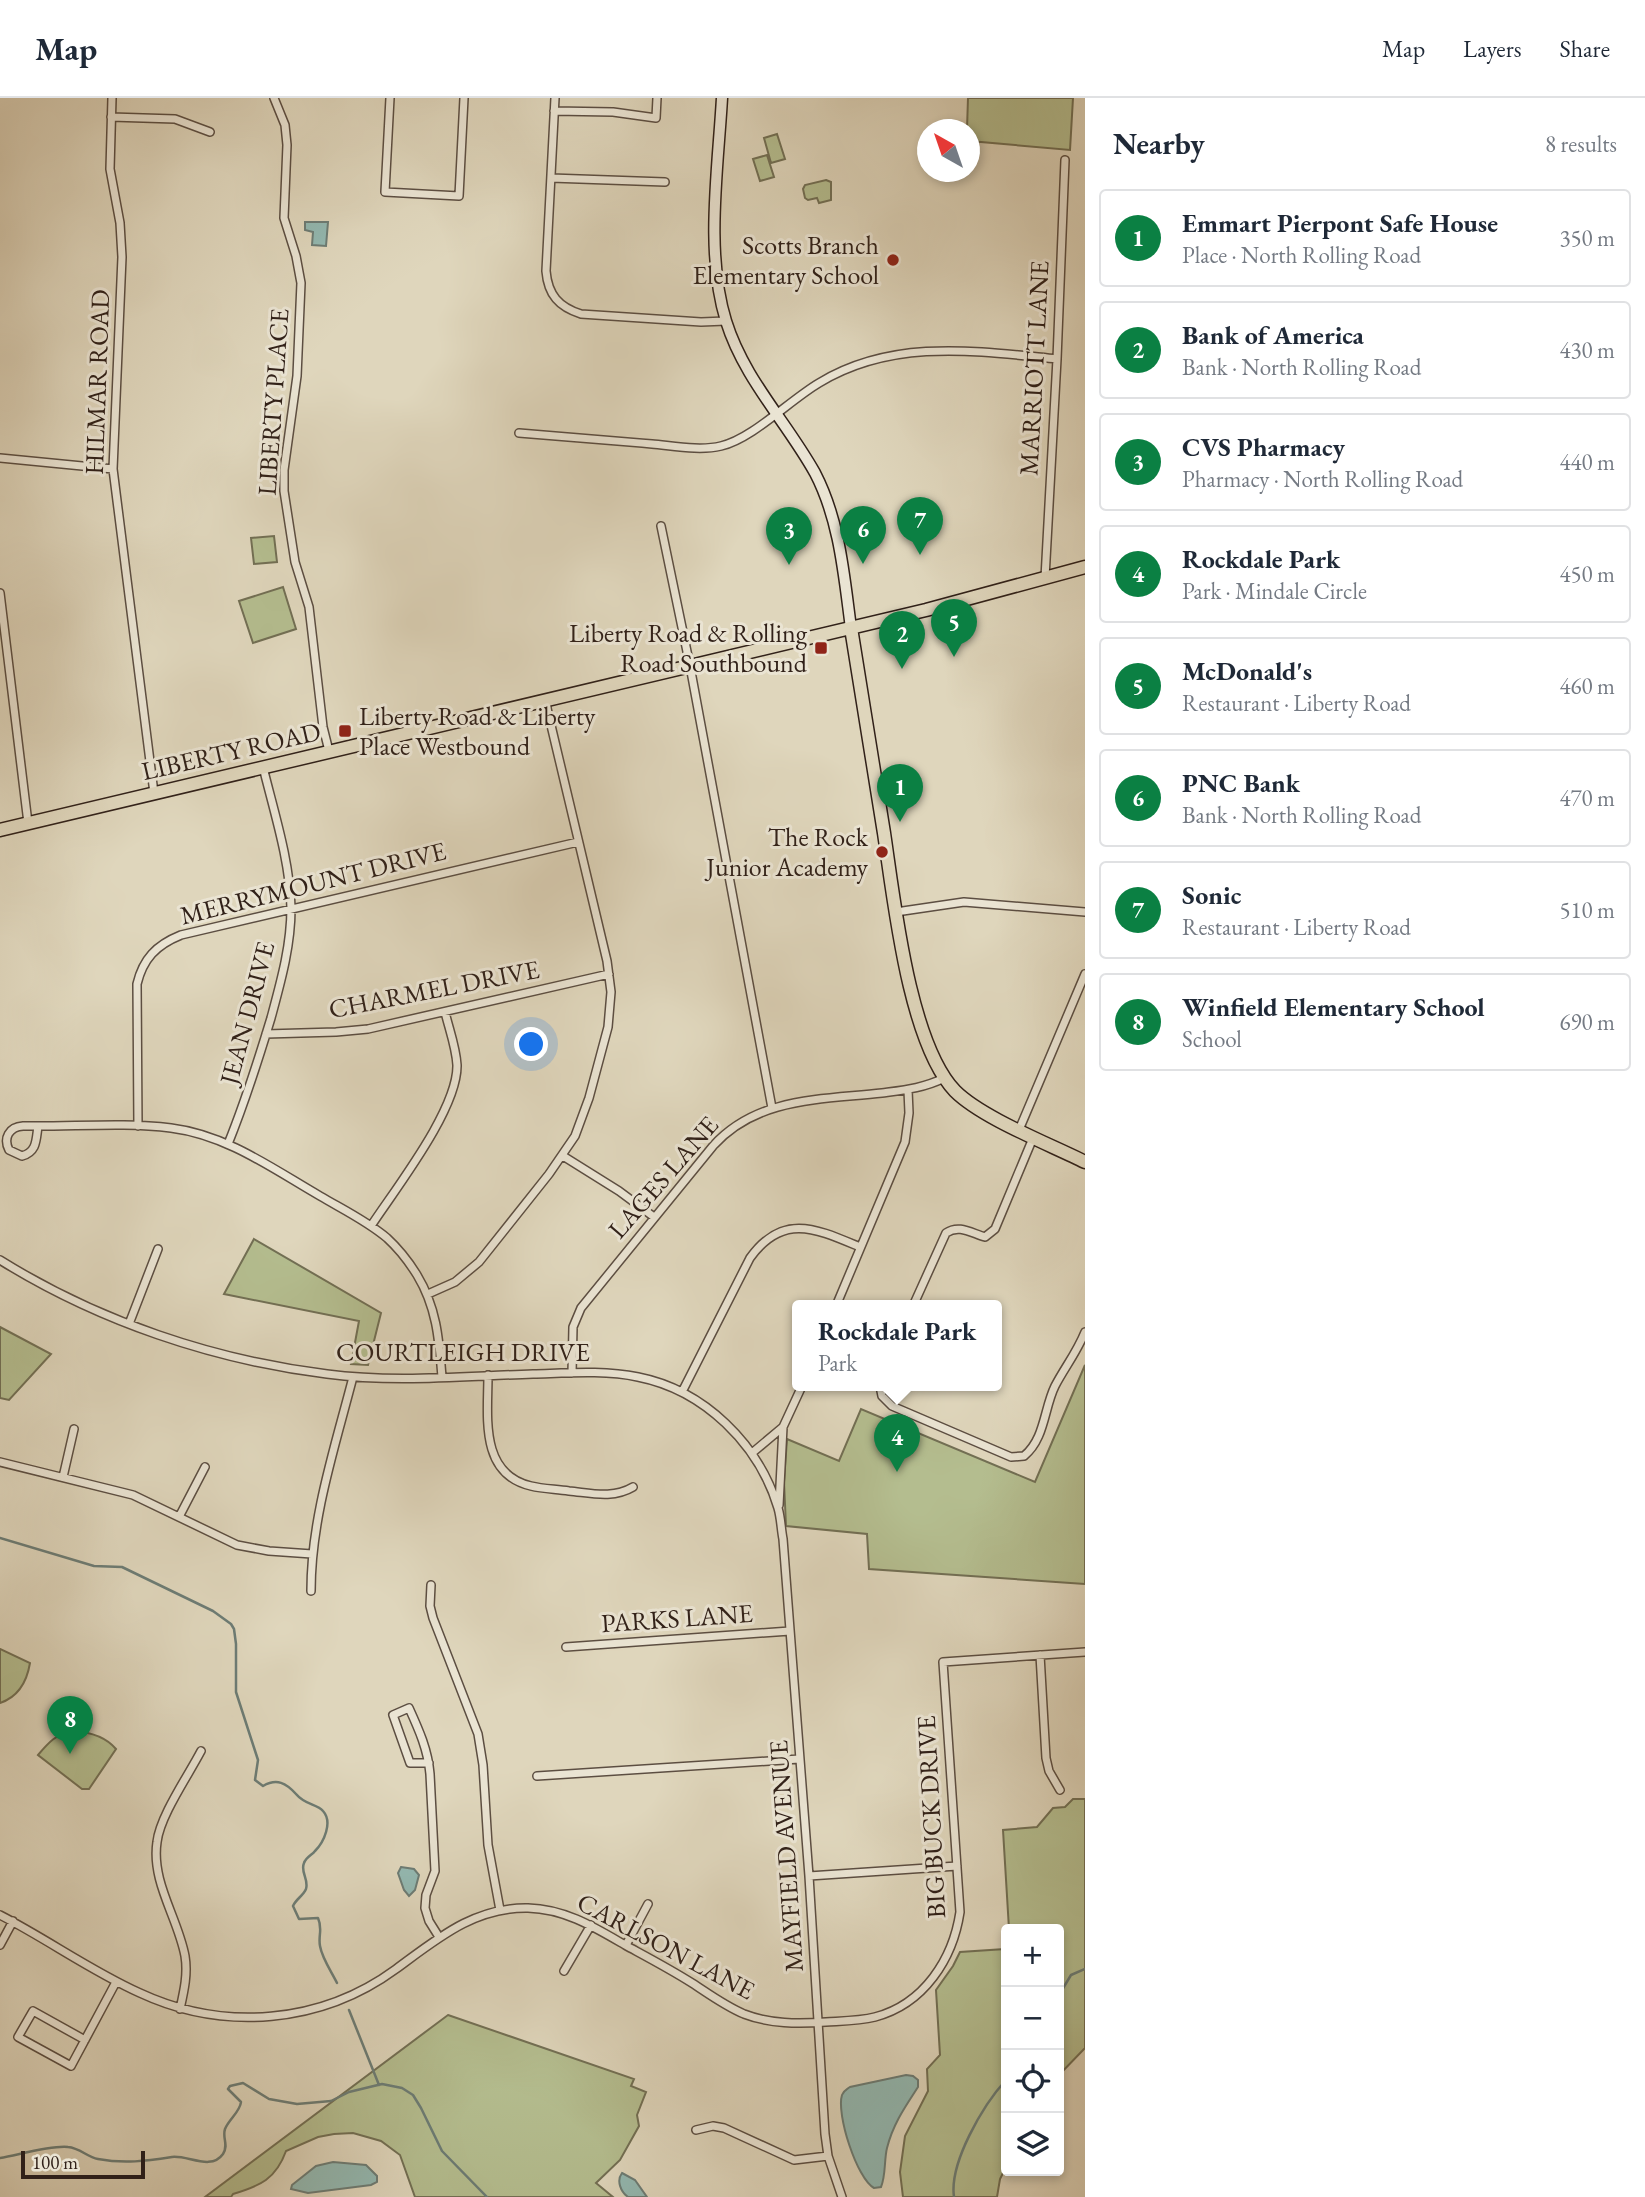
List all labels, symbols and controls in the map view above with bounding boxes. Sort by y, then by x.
text: Map [35,27,97,70]
text: Map [1382,33,1425,64]
text: Layers [1463,33,1522,64]
text: Share [1560,33,1610,64]
north arrow [917,119,980,182]
text: Nearby [1113,124,1205,163]
text: 8 results [1545,129,1617,159]
text: Emmart Pierpont Safe House [1182,206,1498,240]
text: 1 [1132,223,1144,253]
text: 350 m [1559,223,1615,253]
place label: Scotts Branch Elementary School [692,228,879,292]
text: Place · North Rolling Road [1182,240,1421,270]
marker: Scotts Branch Elementary School [885,252,901,268]
street label: MARRIOTT LANE [1011,259,1057,476]
street label: HILMAR ROAD [77,289,117,475]
street label: LIBERTY PLACE [250,307,297,497]
text: Bank of America [1182,318,1364,352]
text: 2 [1132,335,1144,365]
text: 430 m [1559,335,1615,365]
text: Bank · North Rolling Road [1182,352,1421,382]
text: CVS Pharmacy [1182,430,1345,464]
text: 3 [1132,447,1144,477]
text: 440 m [1559,447,1615,477]
text: Pharmacy · North Rolling Road [1182,464,1463,494]
pin: 7 [897,497,943,555]
pin: 6 [840,506,886,564]
pin: 3 [766,507,812,565]
text: Rockdale Park [1182,542,1340,576]
text: 4 [1132,559,1144,589]
text: 450 m [1559,559,1615,589]
text: Park · Mindale Circle [1182,576,1367,606]
pin: 5 [931,599,977,657]
pin: 2 [879,611,925,669]
place label: Liberty Road & Rolling Road Southbound [569,616,808,680]
marker: Liberty Road & Rolling Road Southbound [813,640,829,656]
text: McDonald's [1182,654,1312,688]
text: 5 [1132,671,1144,701]
text: 460 m [1559,671,1615,701]
text: Restaurant · Liberty Road [1182,688,1411,718]
place label: Liberty Road & Liberty Place Westbound [359,699,596,763]
street label: LIBERTY ROAD [138,714,324,788]
marker: Liberty Road & Liberty Place Westbound [337,723,353,739]
pin: 1 [877,764,923,822]
text: PNC Bank [1182,766,1300,800]
text: 6 [1132,783,1144,813]
text: 470 m [1559,783,1615,813]
text: Bank · North Rolling Road [1182,800,1421,830]
place label: The Rock Junior Academy [704,820,869,884]
street label: MERRYMOUNT DRIVE [176,833,450,933]
marker: The Rock Junior Academy [874,844,890,860]
text: Sonic [1182,878,1241,912]
text: 7 [1132,895,1144,925]
text: 510 m [1559,895,1615,925]
text: Restaurant · Liberty Road [1182,912,1411,942]
street label: JEAN DRIVE [211,938,282,1090]
street label: CHARMEL DRIVE [326,952,542,1026]
text: Winfield Elementary School [1182,990,1485,1024]
text: 8 [1132,1007,1144,1037]
text: 690 m [1559,1007,1615,1037]
text: School [1182,1024,1242,1054]
your location [514,1027,548,1061]
street label: LAGES LANE [600,1108,726,1245]
popup [792,1300,1002,1391]
text: Rockdale Park [818,1314,976,1348]
street label: COURTLEIGH DRIVE [336,1335,590,1369]
text: Park [818,1348,857,1378]
pin: 4 [874,1414,920,1472]
street label: PARKS LANE [600,1596,754,1640]
pin: 8 [47,1696,93,1754]
street label: BIG BUCK DRIVE [909,1714,953,1919]
street label: MAYFIELD AVENUE [761,1739,811,1973]
street label: CARLSON LANE [571,1885,761,2007]
map controls [1001,1924,1064,2176]
button: + [1001,1924,1064,1987]
button: − [1001,1987,1064,2050]
button: locate [1001,2050,1064,2113]
button: layers [1001,2113,1064,2176]
scale bar [21,2148,145,2180]
text: 100 m [32,2150,78,2175]

